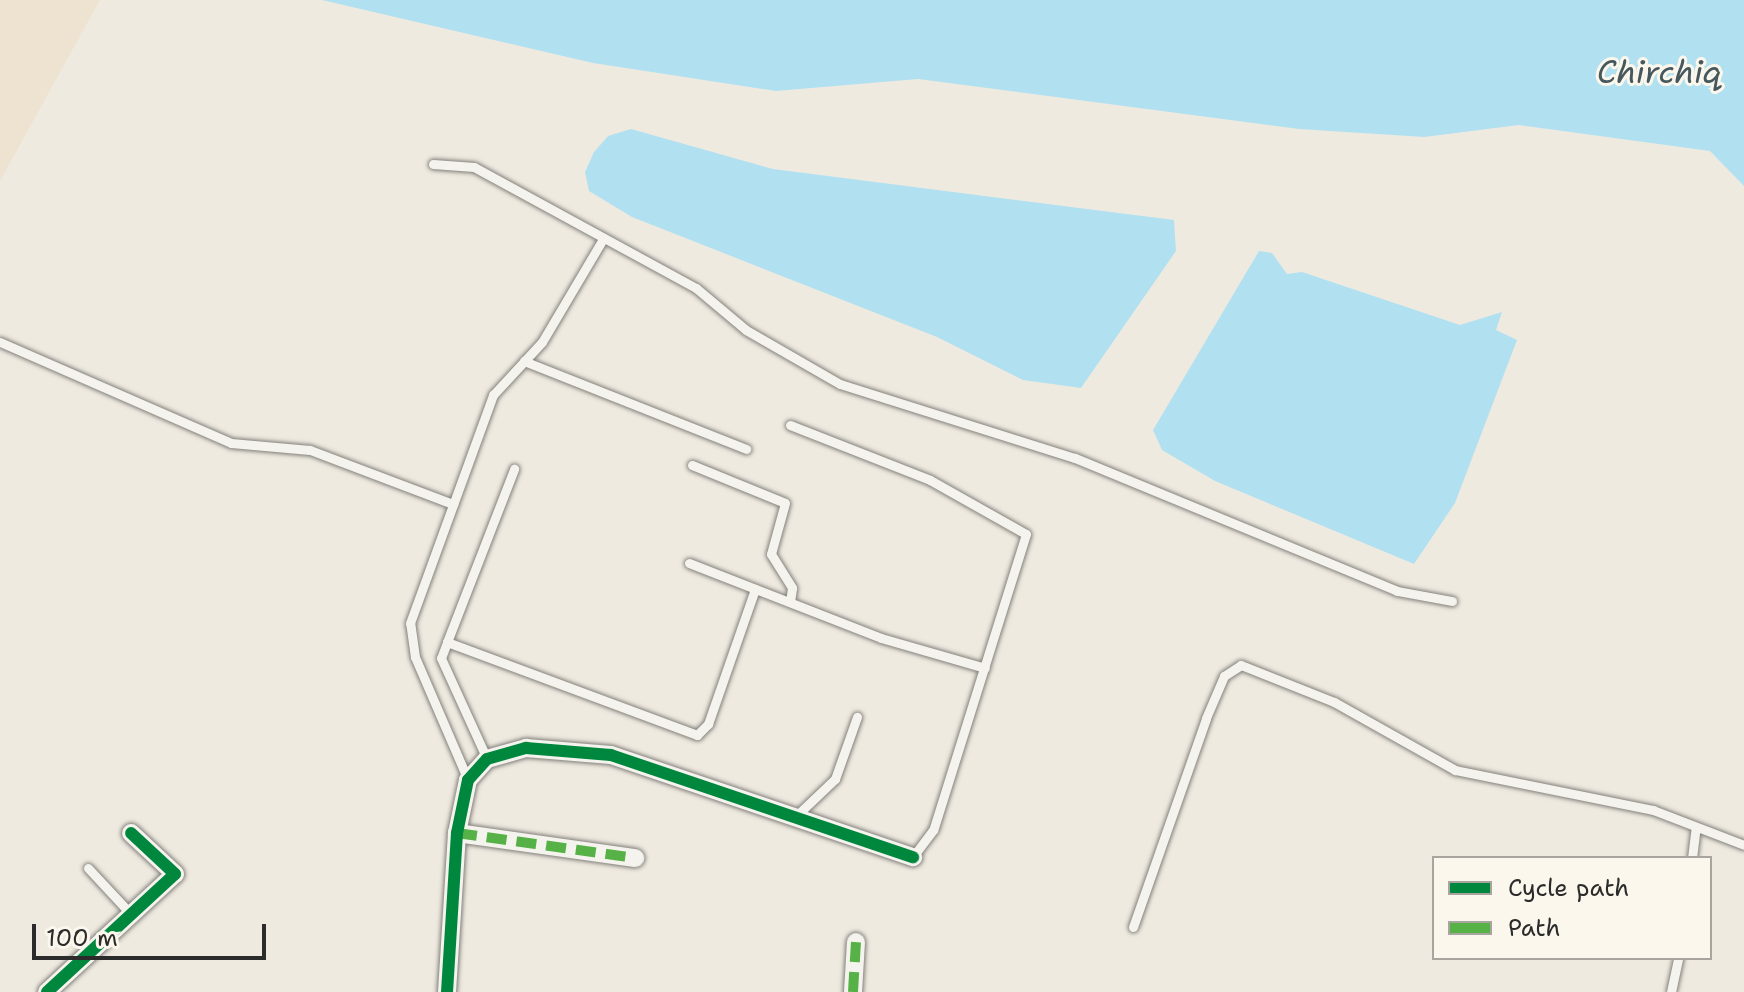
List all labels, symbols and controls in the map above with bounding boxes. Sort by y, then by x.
water label: Chirchiq [1597,53,1721,91]
legend [1432,856,1712,960]
text: Cycle path [1508,872,1629,904]
scale bar [36,908,270,958]
text: Path [1508,912,1560,944]
text: 100 m [46,922,118,954]

